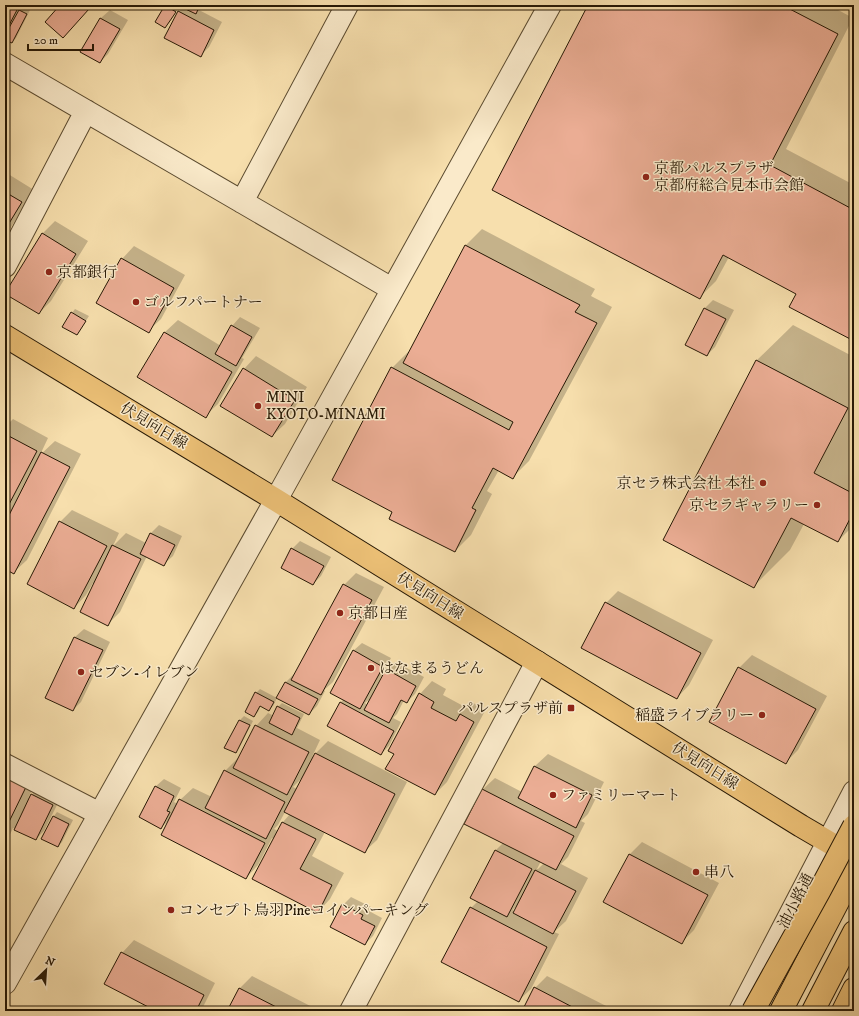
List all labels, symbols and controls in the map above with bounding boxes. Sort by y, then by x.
scale bar [28,26,93,52]
text: 20 m [34,33,58,48]
place label: 京都パルスプラザ 京都府総合見本市会館 [654,159,804,195]
marker: 京都パルスプラザ 京都府総合見本市会館 [641,172,651,182]
place label: 京都銀行 [57,263,117,282]
marker: 京都銀行 [44,267,54,277]
place label: ゴルフパートナー [144,293,263,312]
marker: ゴルフパートナー [131,297,141,307]
place label: MINI KYOTO-MINAMI [266,388,386,424]
street label: 伏見向日線 [117,399,191,453]
marker: MINI KYOTO-MINAMI [253,401,263,411]
place label: 京セラ株式会社 本社 [617,474,755,493]
marker: 京セラ株式会社 本社 [758,478,768,488]
place label: 京セラギャラリー [689,496,809,515]
marker: 京セラギャラリー [812,500,822,510]
street label: 伏見向日線 [393,568,467,624]
place label: 京都日産 [348,604,408,623]
marker: 京都日産 [335,608,345,618]
place label: はなまるうどん [379,659,484,678]
place label: セブン-イレブン [89,663,199,682]
marker: はなまるうどん [366,663,376,673]
marker: セブン-イレブン [76,667,86,677]
place label: パルスプラザ前 [458,699,563,718]
marker: パルスプラザ前 [566,703,576,713]
place label: 稲盛ライブラリー [635,706,754,725]
marker: 稲盛ライブラリー [757,710,767,720]
street label: 伏見向日線 [668,738,742,794]
place label: ファミリーマート [561,786,681,805]
marker: ファミリーマート [548,790,558,800]
place label: 串八 [704,863,734,882]
marker: 串八 [691,867,701,877]
street label: 油小路通 [774,870,818,932]
place label: コンセプト鳥羽Pineコインパーキング [179,901,429,920]
marker: コンセプト鳥羽Pineコインパーキング [166,905,176,915]
north arrow [26,950,66,990]
text: N [43,954,57,970]

